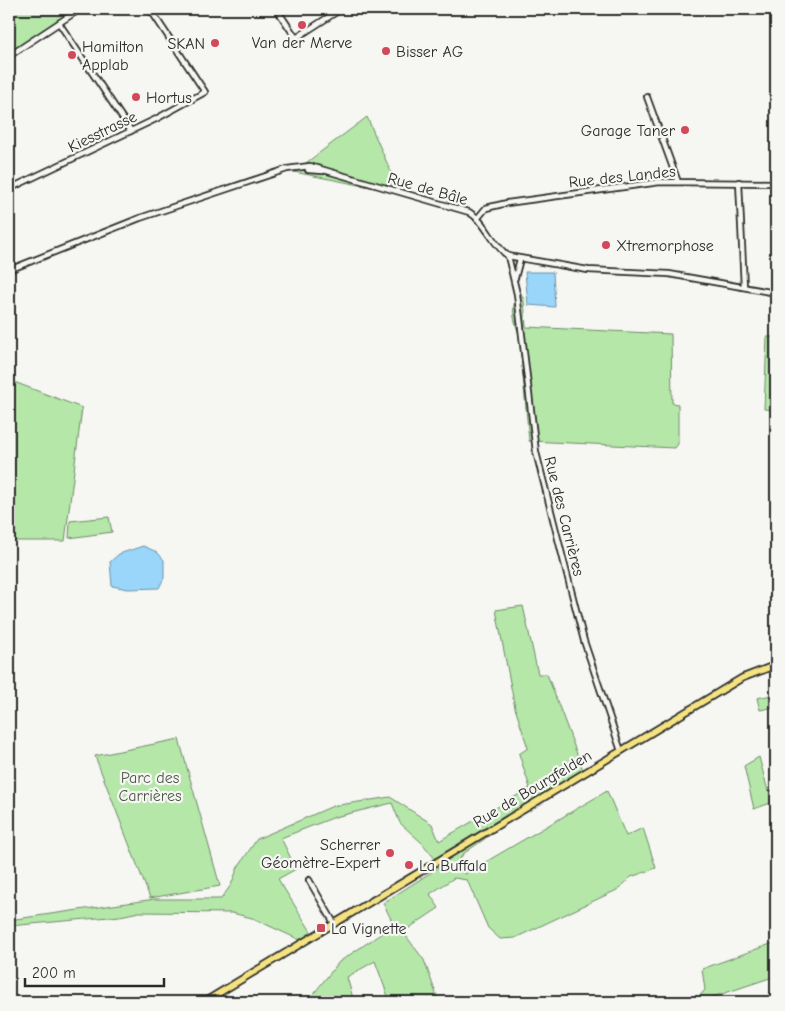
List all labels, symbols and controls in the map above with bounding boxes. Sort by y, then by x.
marker: Van der Merve [296,19,308,31]
place label: Van der Merve [252,34,352,52]
place label: SKAN [167,35,205,53]
marker: SKAN [209,37,221,49]
place label: Hamilton Applab [82,38,144,74]
place label: Bisser AG [396,43,463,61]
marker: Bisser AG [380,45,392,57]
marker: Hamilton Applab [66,49,78,61]
place label: Hortus [146,89,192,107]
marker: Hortus [130,91,142,103]
street label: Kiesstrasse [65,108,140,156]
place label: Garage Taner [581,122,676,140]
marker: Garage Taner [679,124,691,136]
street label: Rue des Landes [568,162,677,192]
street label: Rue de Bâle [386,169,470,209]
place label: Xtremorphose [616,237,714,255]
marker: Xtremorphose [600,239,612,251]
street label: Rue des Carrières [540,455,588,578]
street label: Rue de Bourgfelden [470,746,595,831]
park label: Parc des Carrières [118,769,182,805]
place label: Scherrer Géomètre-Expert [261,836,381,872]
marker: Scherrer Géomètre-Expert [384,847,396,859]
place label: La Buffala [419,857,487,875]
marker: La Buffala [403,859,415,871]
place label: La Vignette [331,920,407,938]
marker: La Vignette [315,922,327,934]
scale bar [25,956,164,988]
text: 200 m [32,964,76,982]

